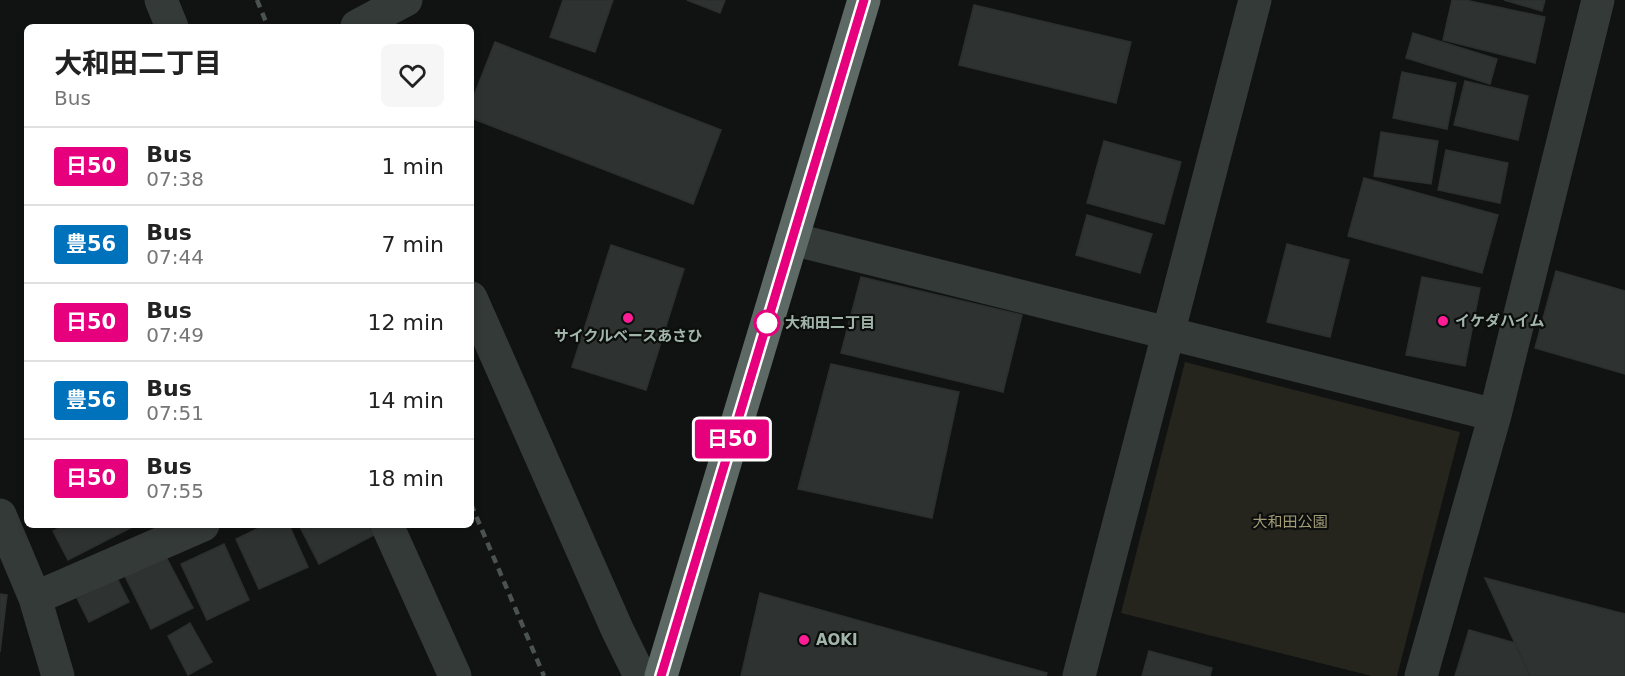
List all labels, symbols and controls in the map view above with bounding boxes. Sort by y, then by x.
button: heart [381,44,444,107]
text: 大和田二丁目 [54,47,222,80]
text: Bus [54,86,91,110]
text: Bus [146,142,192,167]
text: 日50 [66,154,116,178]
text: 1 min [382,154,444,179]
text: 07:38 [146,167,204,191]
text: Bus [146,220,192,245]
text: 豊56 [66,232,116,256]
text: 7 min [382,232,444,257]
text: 07:44 [146,245,204,269]
text: Bus [146,298,192,323]
text: 日50 [66,310,116,334]
text: 12 min [368,310,444,335]
marker: 大和田二丁目 [754,310,780,336]
marker: サイクルベースあさひ [621,311,635,325]
place label: イケダハイム [1455,312,1544,330]
place label: 大和田二丁目 [785,314,875,332]
marker: イケダハイム [1436,314,1450,328]
text: 07:49 [146,323,204,347]
place label: サイクルベースあさひ [554,327,702,345]
text: Bus [146,376,192,401]
text: 豊56 [66,388,116,412]
text: 14 min [368,388,444,413]
text: 07:51 [146,401,204,425]
line badge: 日50 [698,420,766,458]
text: 日50 [707,427,757,451]
text: Bus [146,454,192,479]
text: 日50 [66,466,116,490]
text: 18 min [368,466,444,491]
text: 07:55 [146,479,204,503]
park label: 大和田公園 [1252,513,1328,531]
place label: AOKI [816,631,858,649]
marker: AOKI [797,633,811,647]

